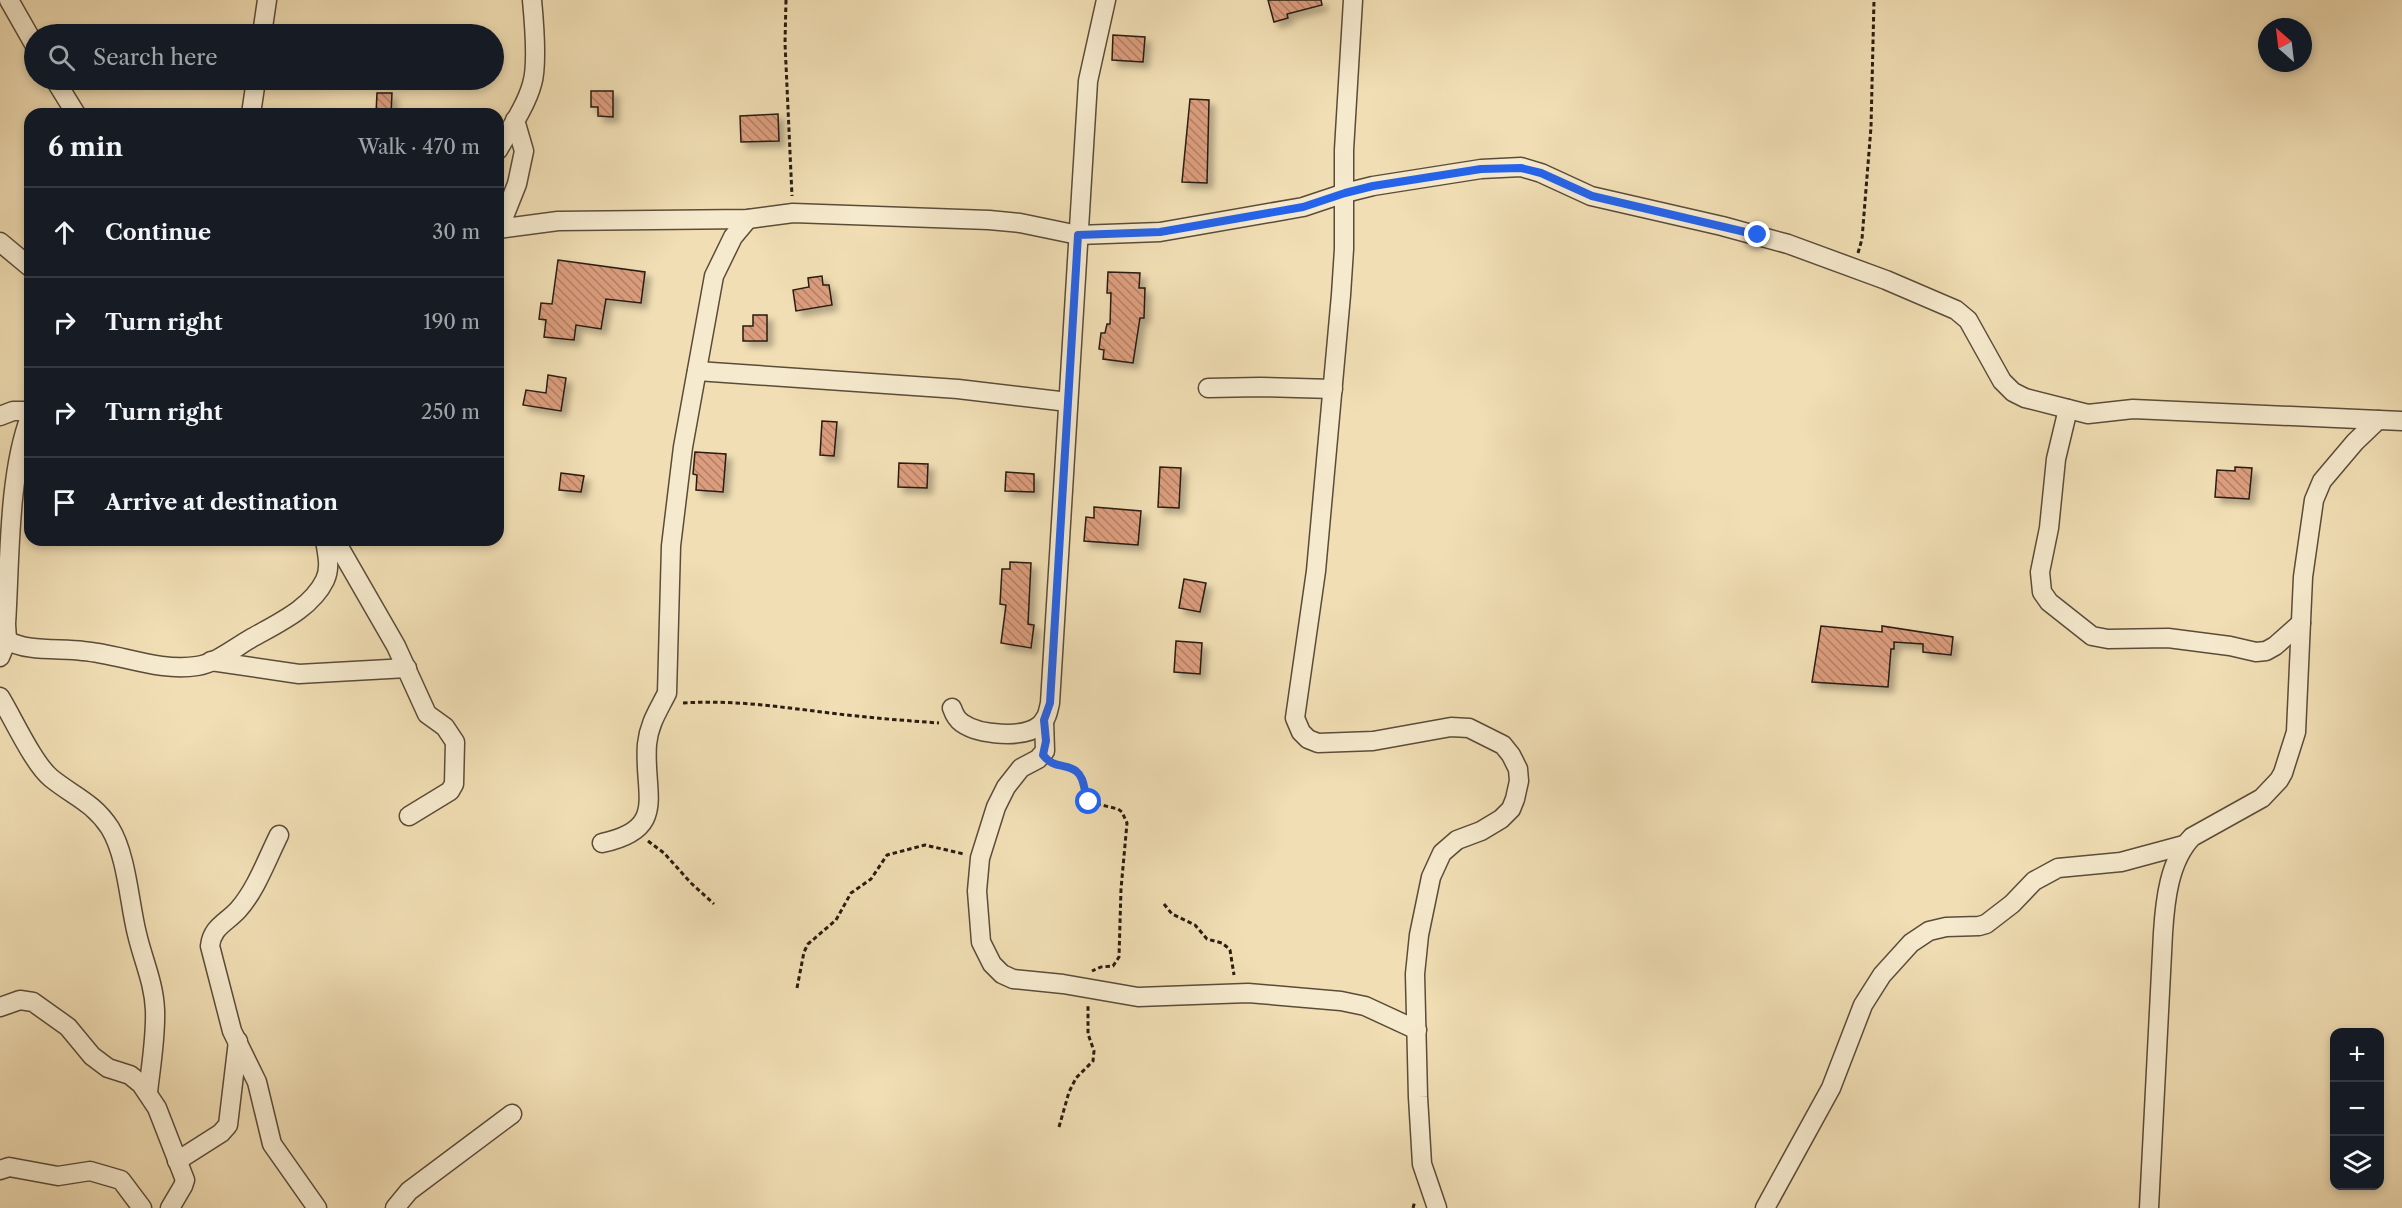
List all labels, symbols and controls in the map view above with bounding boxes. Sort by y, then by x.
north arrow [2258,18,2312,72]
search box [24,24,504,90]
icon: search [45,41,78,74]
text: Search here [93,44,218,71]
text: 6 min [48,131,123,163]
text: Walk · 470 m [358,135,480,159]
icon: ahead [48,216,81,249]
text: Continue [105,219,211,246]
text: 30 m [432,220,480,244]
route end [1744,221,1770,247]
icon: right [48,306,81,339]
text: Turn right [105,309,223,336]
text: 190 m [423,310,480,334]
icon: right [48,396,81,429]
text: Turn right [105,399,223,426]
text: 250 m [421,400,480,424]
icon: arrive [48,486,81,519]
text: Arrive at destination [105,489,338,516]
route start [1075,788,1101,814]
map controls [2330,1028,2384,1190]
button: + [2330,1028,2384,1082]
button: − [2330,1082,2384,1136]
button: layers [2330,1136,2384,1190]

